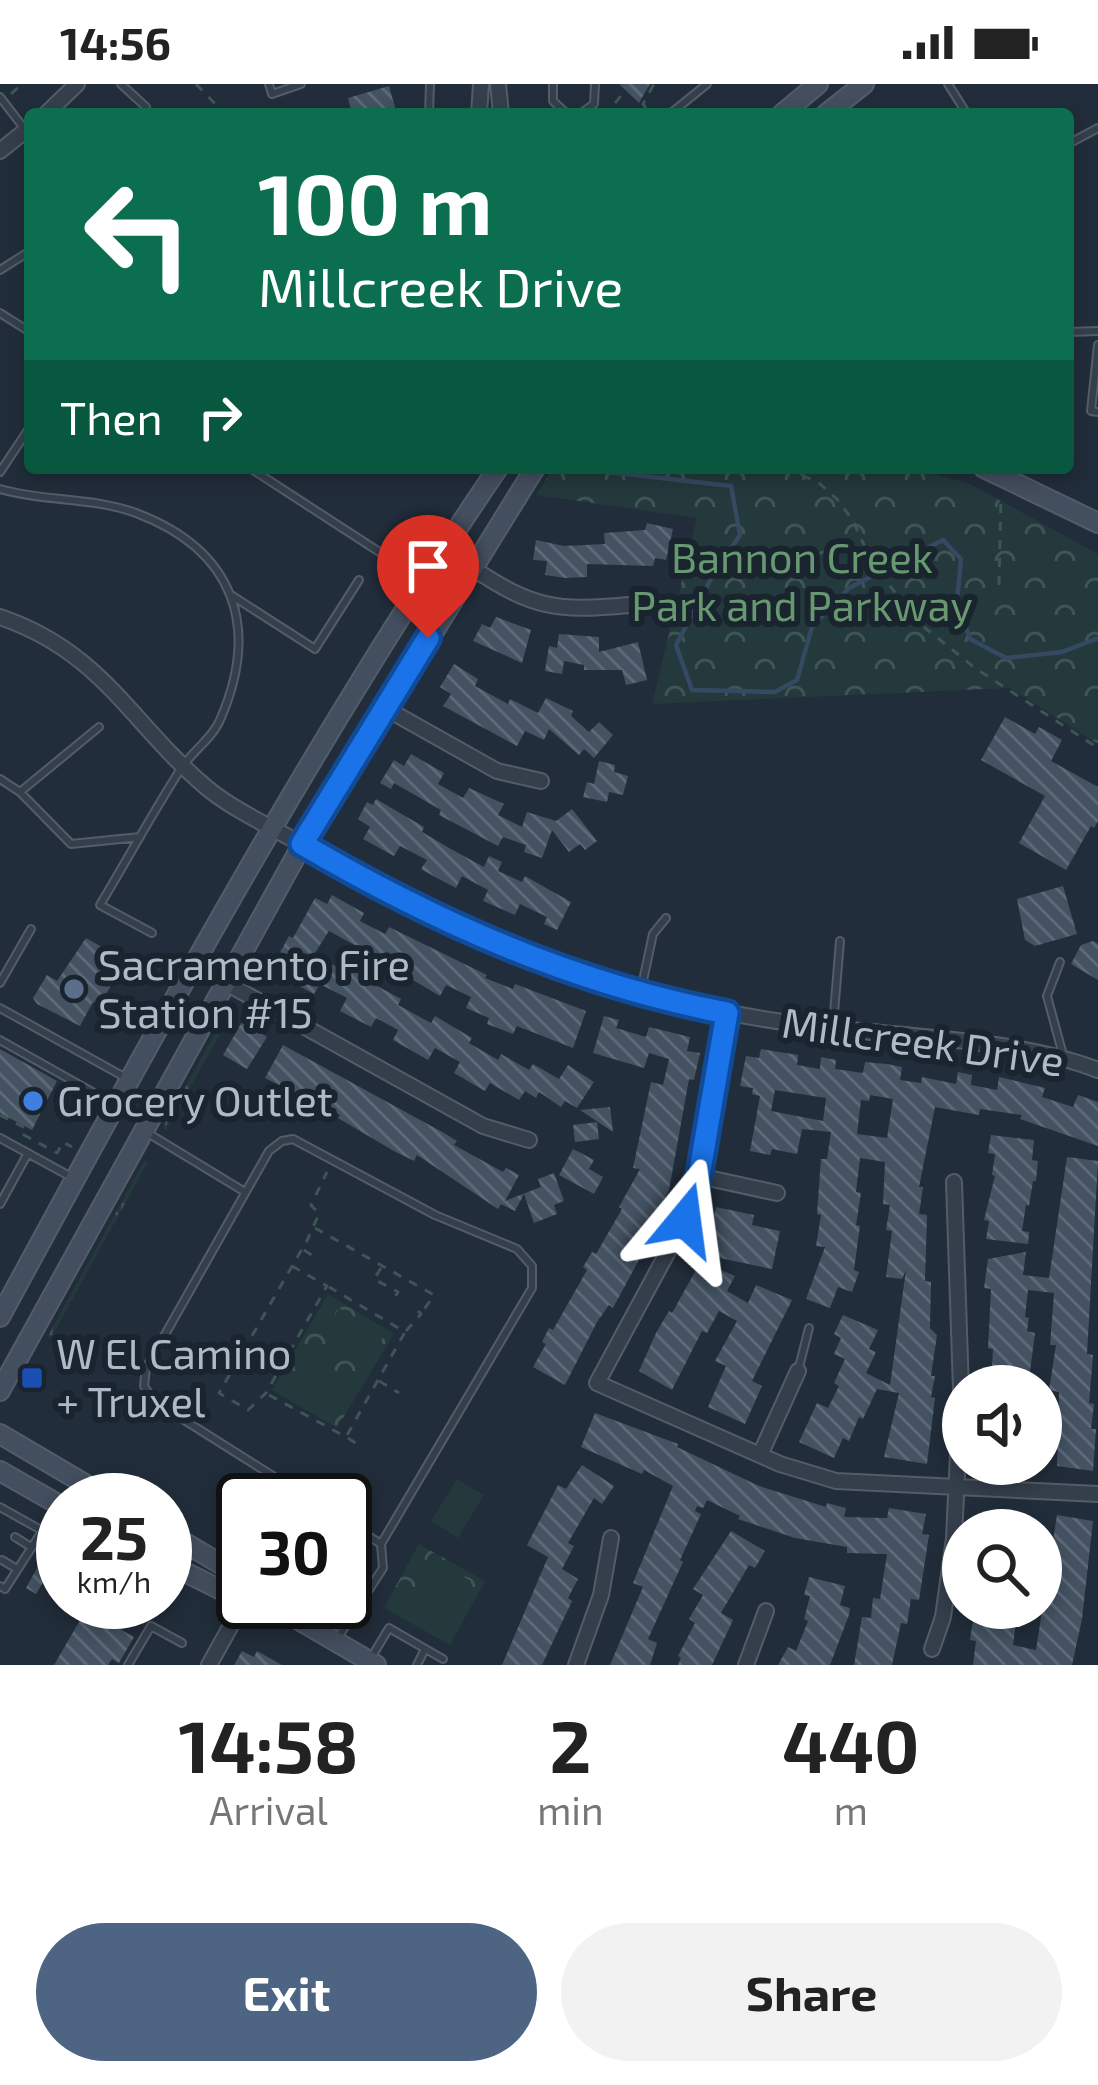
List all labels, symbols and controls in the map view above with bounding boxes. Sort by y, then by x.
text: 14:56 [60,15,171,69]
text: 100 m [258,151,492,252]
icon: left [60,156,216,312]
text: Millcreek Drive [258,253,623,318]
icon: right [187,384,253,450]
text: Then [60,390,163,444]
pin [377,515,479,638]
park label: Bannon Creek Park and Parkway [631,531,973,629]
icon: arrive [395,533,461,599]
place label: Sacramento Fire Station #15 [98,938,410,1036]
marker: Sacramento Fire Station #15 [61,976,87,1002]
street label: Millcreek Drive [779,995,1067,1085]
place label: Grocery Outlet [57,1074,333,1124]
marker: Grocery Outlet [20,1088,46,1114]
position arrow [622,1157,748,1283]
place label: W El Camino + Truxel [56,1327,291,1425]
marker: W El Camino + Truxel [19,1365,45,1391]
map controls [942,1365,1062,1629]
button: sound [942,1365,1062,1485]
speed limit sign: 30 [216,1473,372,1629]
text: 25 [80,1500,148,1572]
button: search [942,1509,1062,1629]
text: km/h [77,1563,151,1599]
text: 14:58 [179,1701,359,1787]
text: 2 [550,1701,591,1787]
text: 440 [782,1701,919,1787]
text: Arrival [209,1786,328,1833]
text: min [537,1786,604,1833]
text: m [834,1786,868,1833]
button: Exit [36,1923,537,2061]
button: Share [561,1923,1062,2061]

